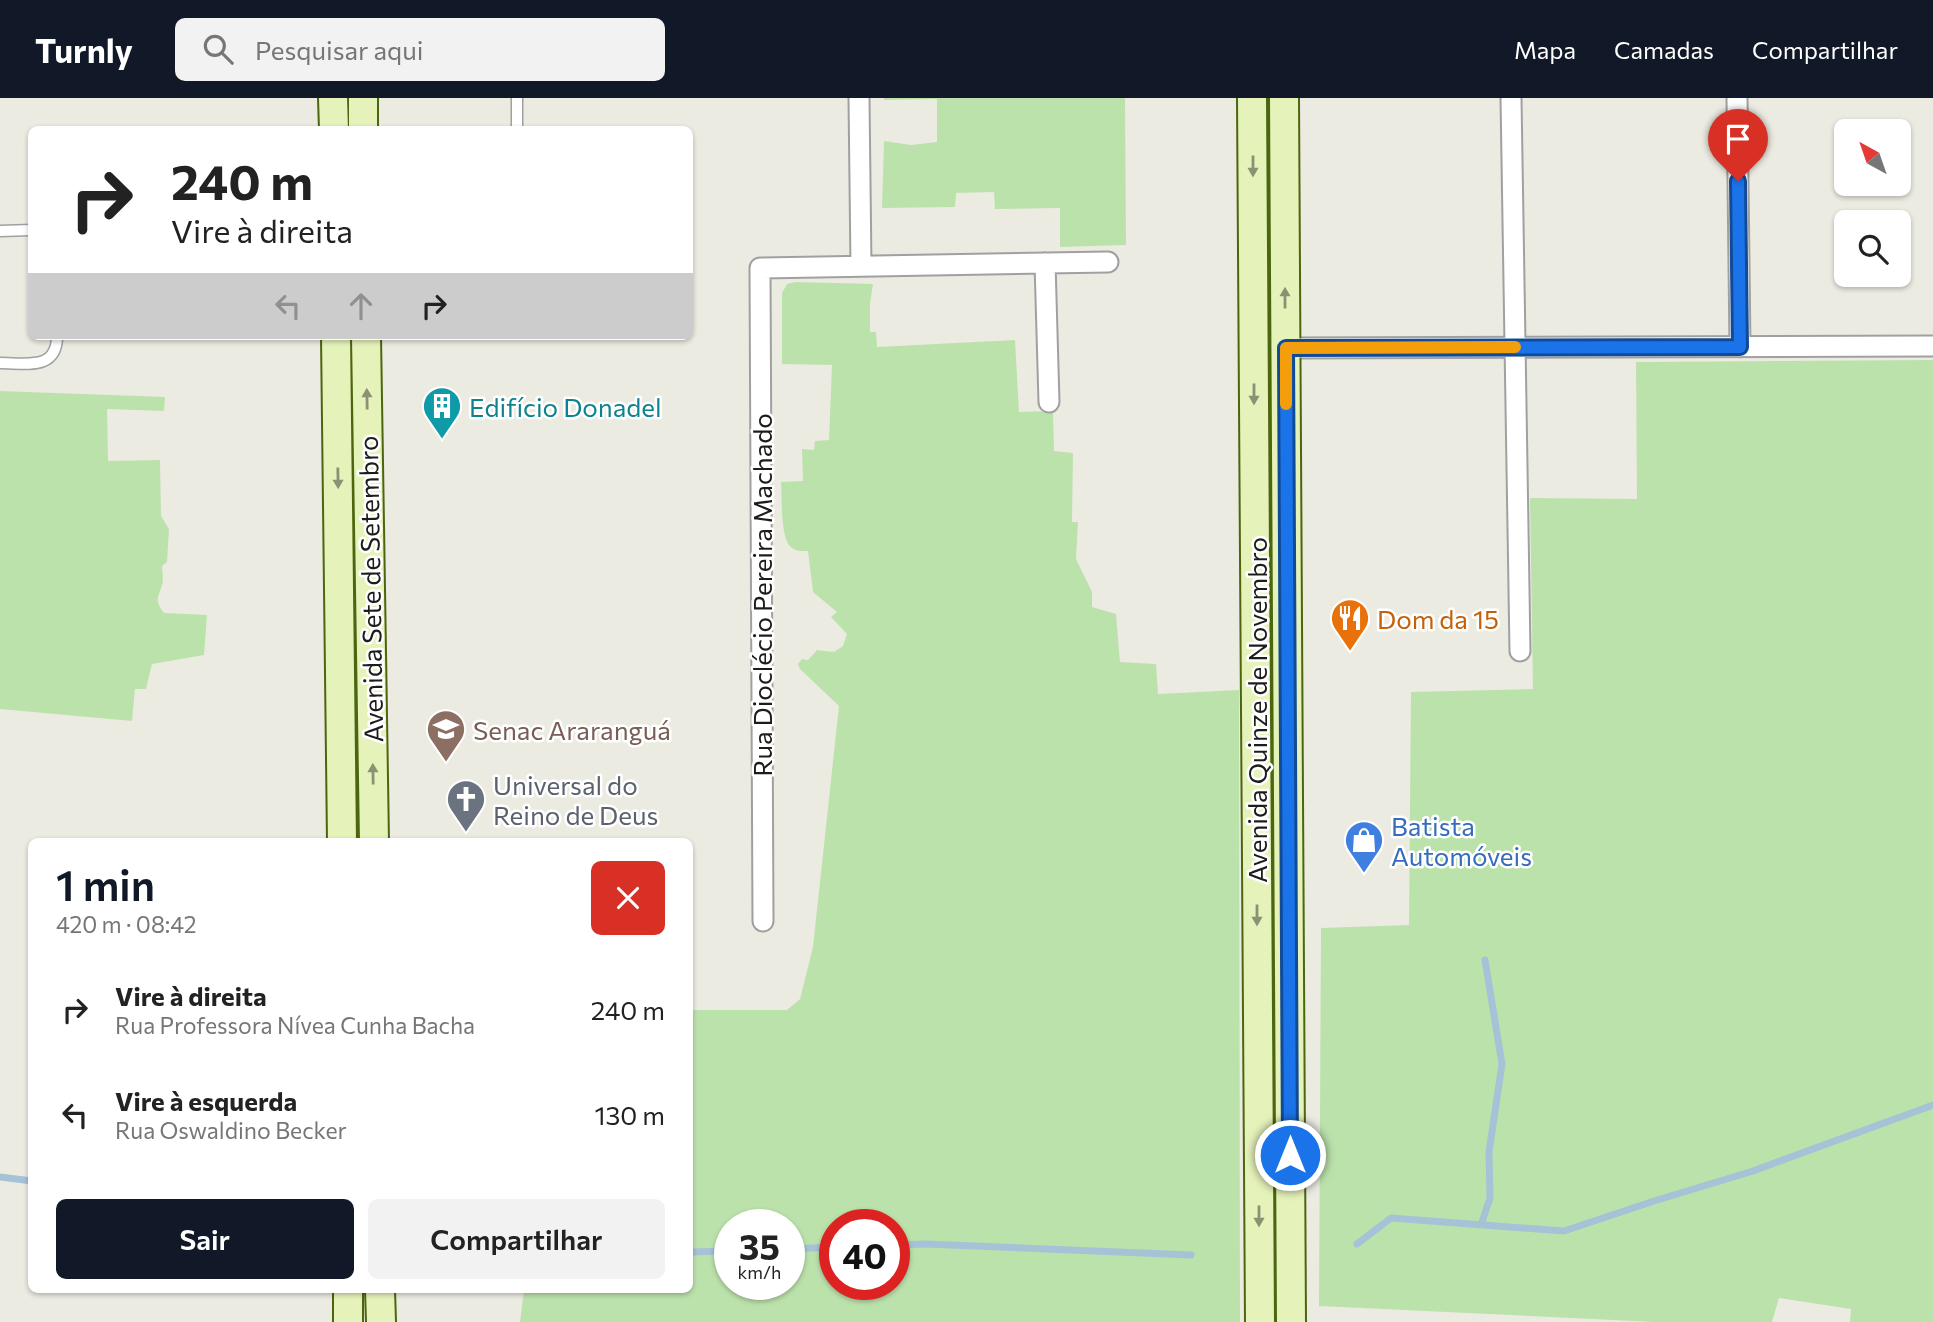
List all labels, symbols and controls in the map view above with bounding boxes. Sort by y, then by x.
search box [175,18,665,81]
text: Turnly [35,29,133,70]
icon: search [199,30,237,68]
text: Pesquisar aqui [255,34,423,65]
text: Mapa [1514,35,1576,64]
text: Camadas [1614,35,1714,64]
text: Compartilhar [1752,35,1898,64]
pin [1708,109,1768,181]
north arrow [1834,119,1911,196]
map controls [1834,119,1911,287]
icon: arrive [1719,120,1757,158]
text: 240 m [171,150,313,210]
icon: right [56,154,147,245]
one-way arrow [1247,155,1259,177]
text: Vire à direita [171,210,353,250]
button: search [1834,210,1911,287]
icon: left [269,287,307,325]
icon: ahead [342,287,380,325]
icon: right [415,287,453,325]
one-way arrow [1280,287,1291,309]
one-way arrow [1248,383,1260,405]
building icon: Edifício Donadel [421,385,463,440]
one-way arrow [361,388,373,410]
place label: Edifício Donadel [469,391,662,422]
street label: Rua Dioclécio Pereira Machado [746,413,777,777]
street label: Avenida Sete de Setembro [352,435,388,743]
one-way arrow [332,467,344,489]
street label: Avenida Quinze de Novembro [1241,537,1272,883]
restaurant icon: Dom da 15 [1329,597,1371,652]
place label: Dom da 15 [1377,603,1499,634]
school or university icon: Senac Araranguá [425,708,467,763]
place label: Senac Araranguá [473,714,671,745]
one-way arrow [367,762,378,784]
place label: Universal do Reino de Deus [493,769,658,830]
church icon: Universal do Reino de Deus [445,778,487,833]
place label: Batista Automóveis [1391,810,1532,871]
shop icon: Batista Automóveis [1343,819,1385,874]
text: 1 min [56,858,155,910]
button: close [591,861,665,935]
one-way arrow [1251,904,1263,926]
text: 420 m · 08:42 [56,910,197,938]
text: Vire à direita [115,980,267,1011]
icon: right [56,991,94,1029]
text: 240 m [591,994,665,1025]
text: Rua Professora Nívea Cunha Bacha [115,1011,475,1039]
text: Vire à esquerda [115,1085,297,1116]
icon: left [56,1096,94,1134]
text: 130 m [594,1099,665,1130]
text: Rua Oswaldino Becker [115,1116,347,1144]
position arrow [1253,1118,1327,1192]
button: Sair [56,1199,354,1279]
button: Compartilhar [368,1199,665,1279]
one-way arrow [1253,1205,1265,1227]
speed limit sign: 40 [819,1209,910,1300]
text: 35 [739,1224,780,1267]
text: km/h [738,1261,781,1283]

